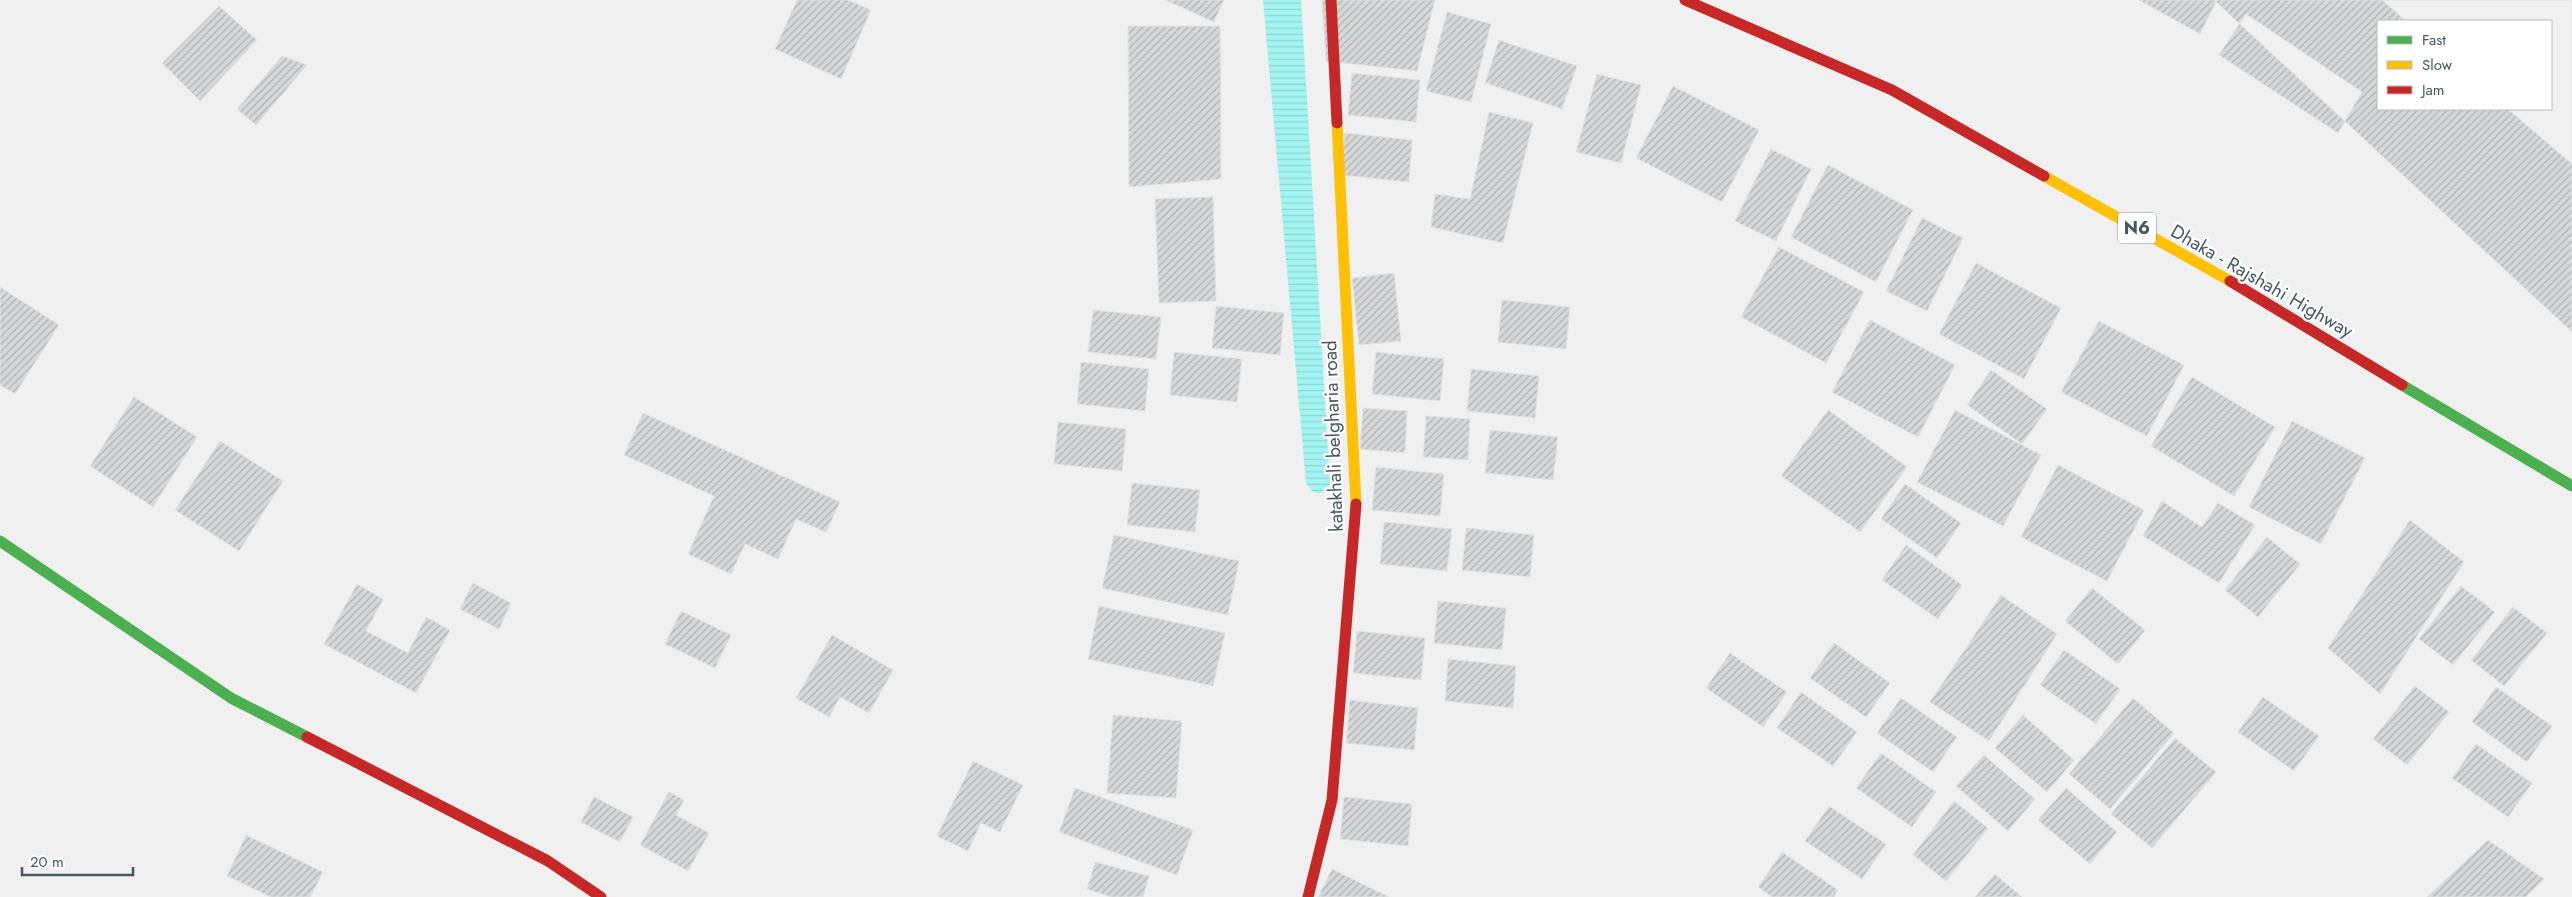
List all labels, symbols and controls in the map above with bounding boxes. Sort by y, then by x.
legend [2377,20,2552,110]
text: Fast [2422,29,2446,51]
text: Slow [2422,54,2453,76]
text: Jam [2420,79,2445,101]
road number: N6 [2118,212,2156,244]
street label: Dhaka - Rajshahi Highway [2166,218,2359,345]
street label: katakhali belgharia road [1316,340,1350,532]
scale bar [22,844,134,876]
text: 20 m [30,851,64,873]

